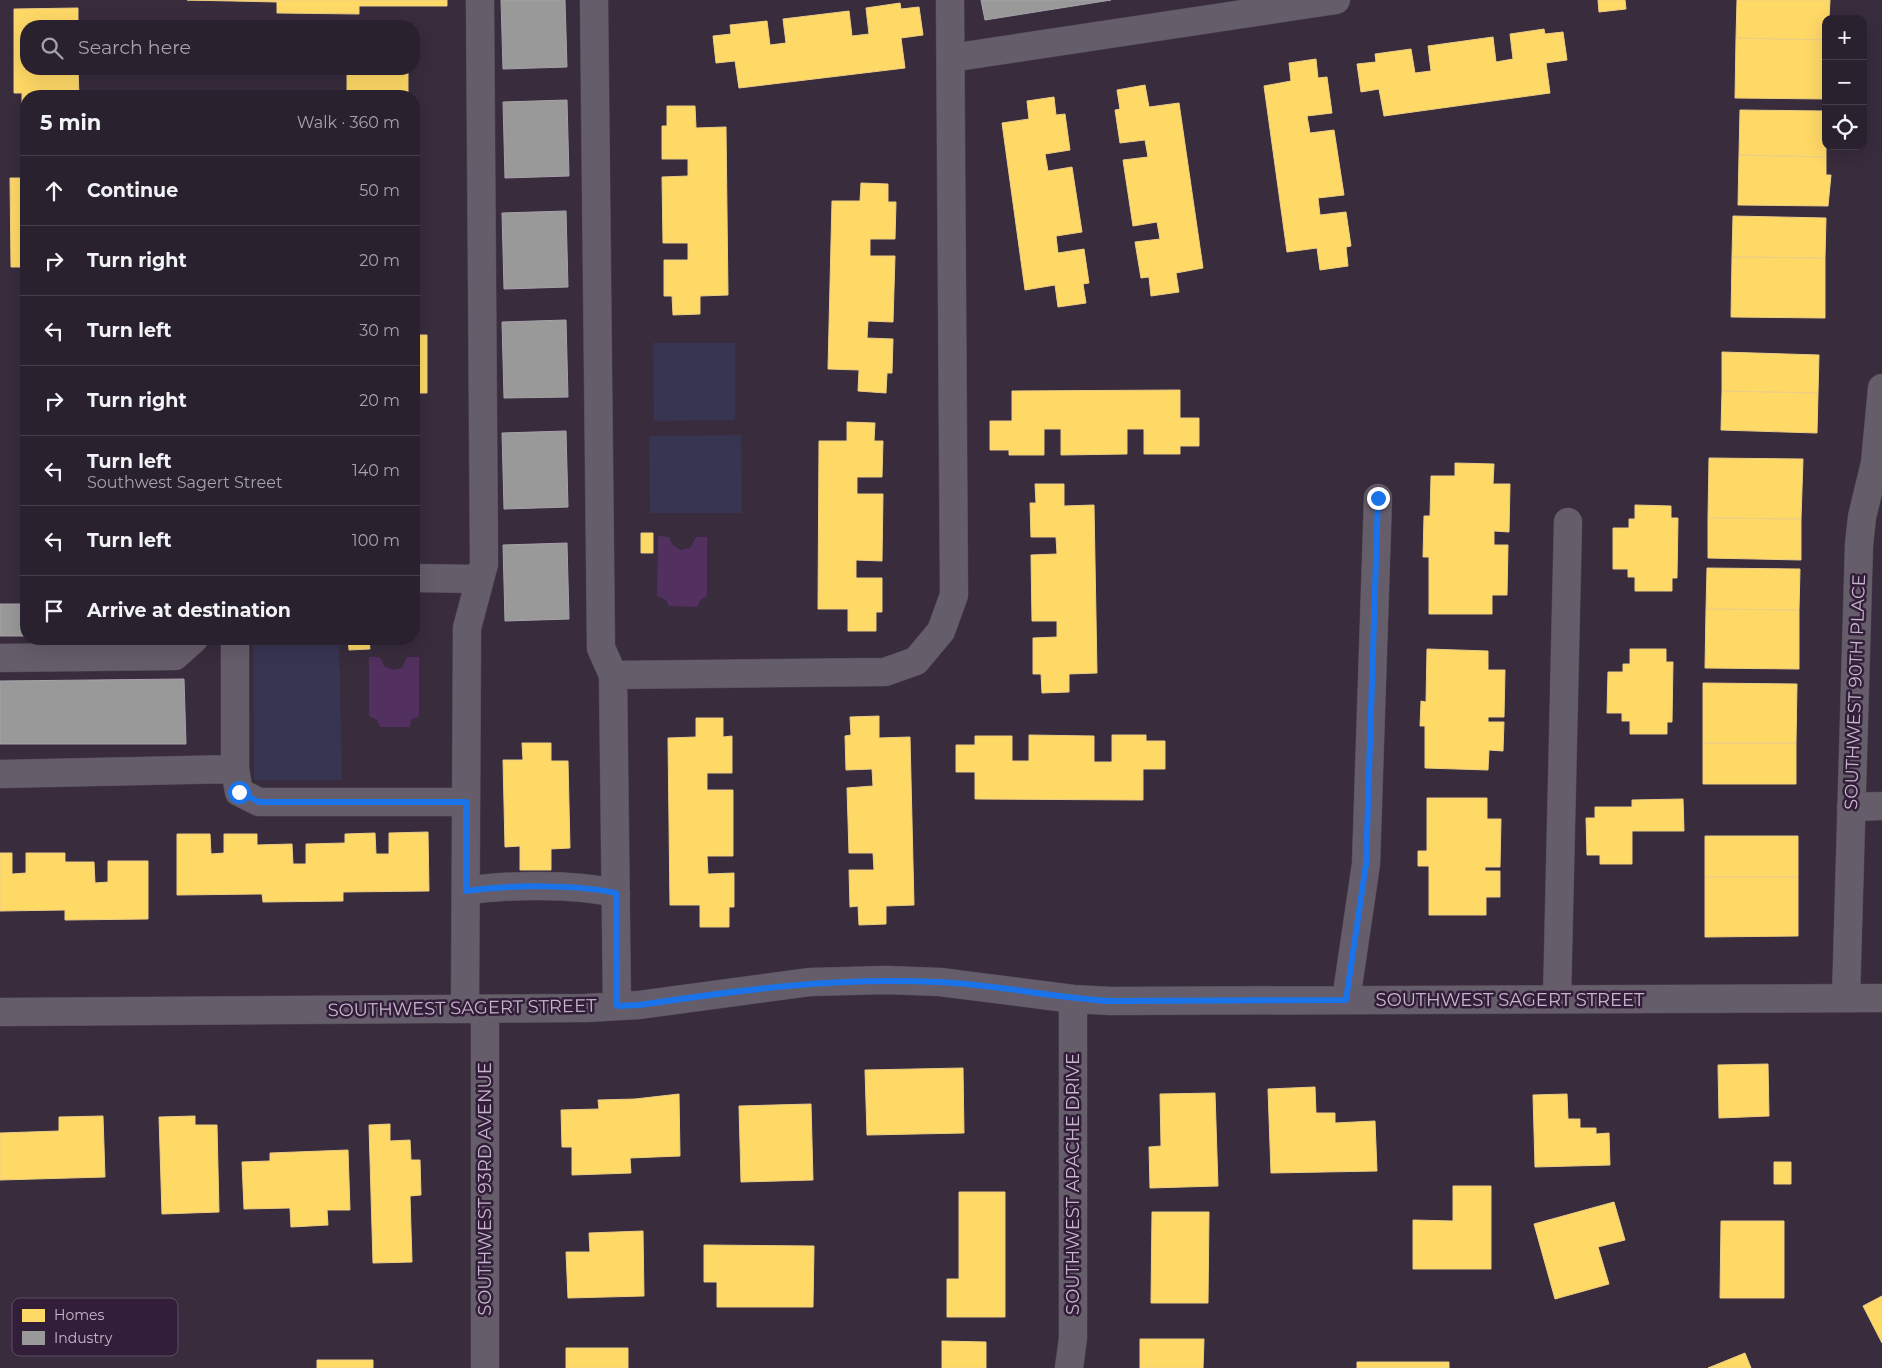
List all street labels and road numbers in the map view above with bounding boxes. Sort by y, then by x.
street label: SOUTHWEST 90TH PLACE [1840,574,1870,810]
street label: SOUTHWEST SAGERT STREET [1376,989,1645,1011]
street label: SOUTHWEST SAGERT STREET [327,995,597,1021]
street label: SOUTHWEST APACHE DRIVE [1062,1053,1084,1315]
street label: SOUTHWEST 93RD AVENUE [474,1062,496,1316]

